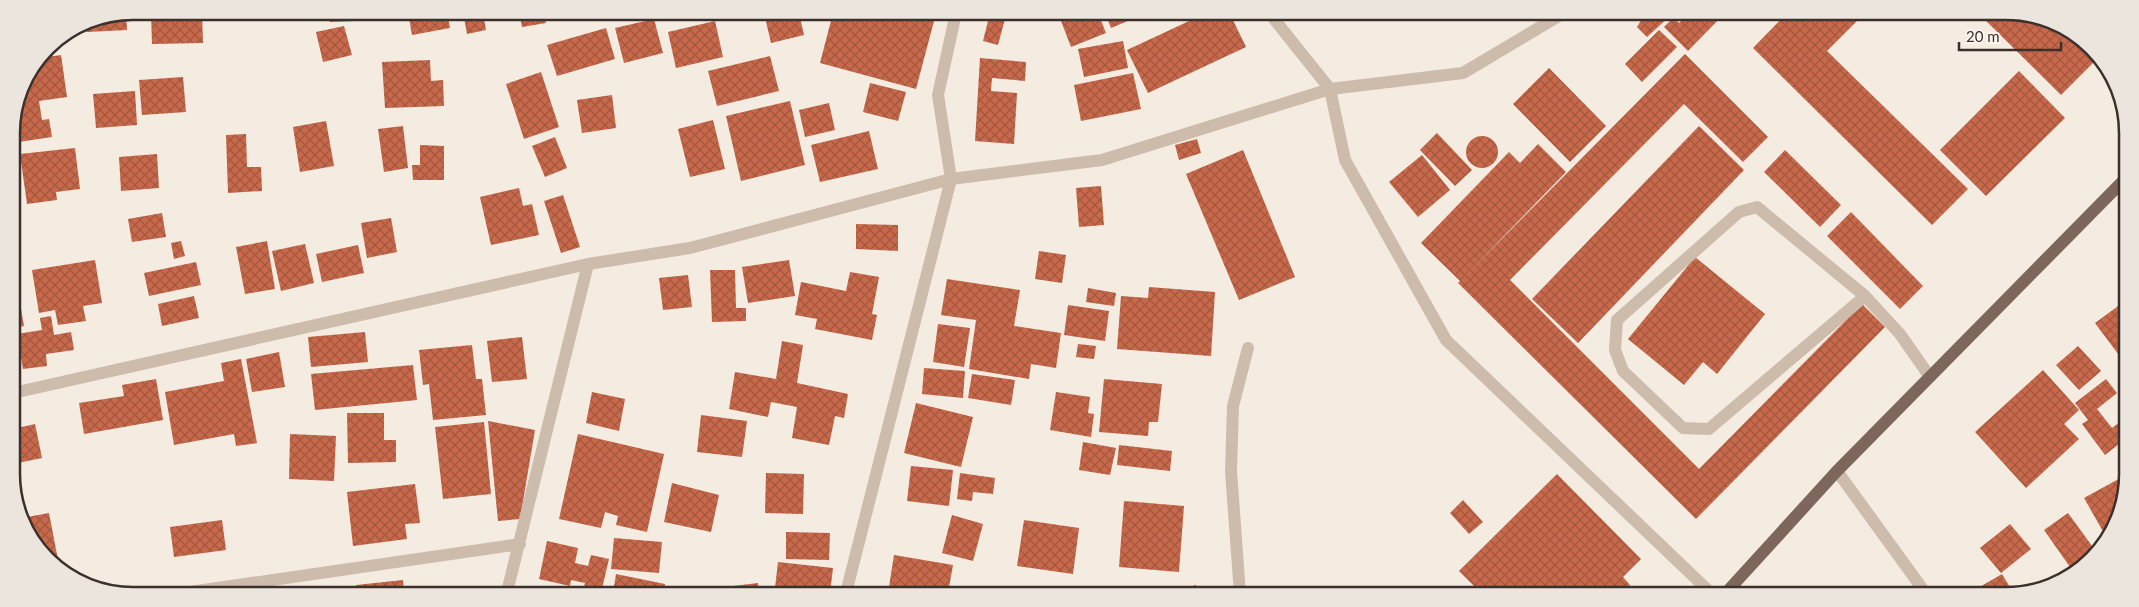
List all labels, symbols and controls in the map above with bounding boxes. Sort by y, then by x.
scale bar [1959,20,2062,52]
text: 20 m [1966,27,2000,45]

